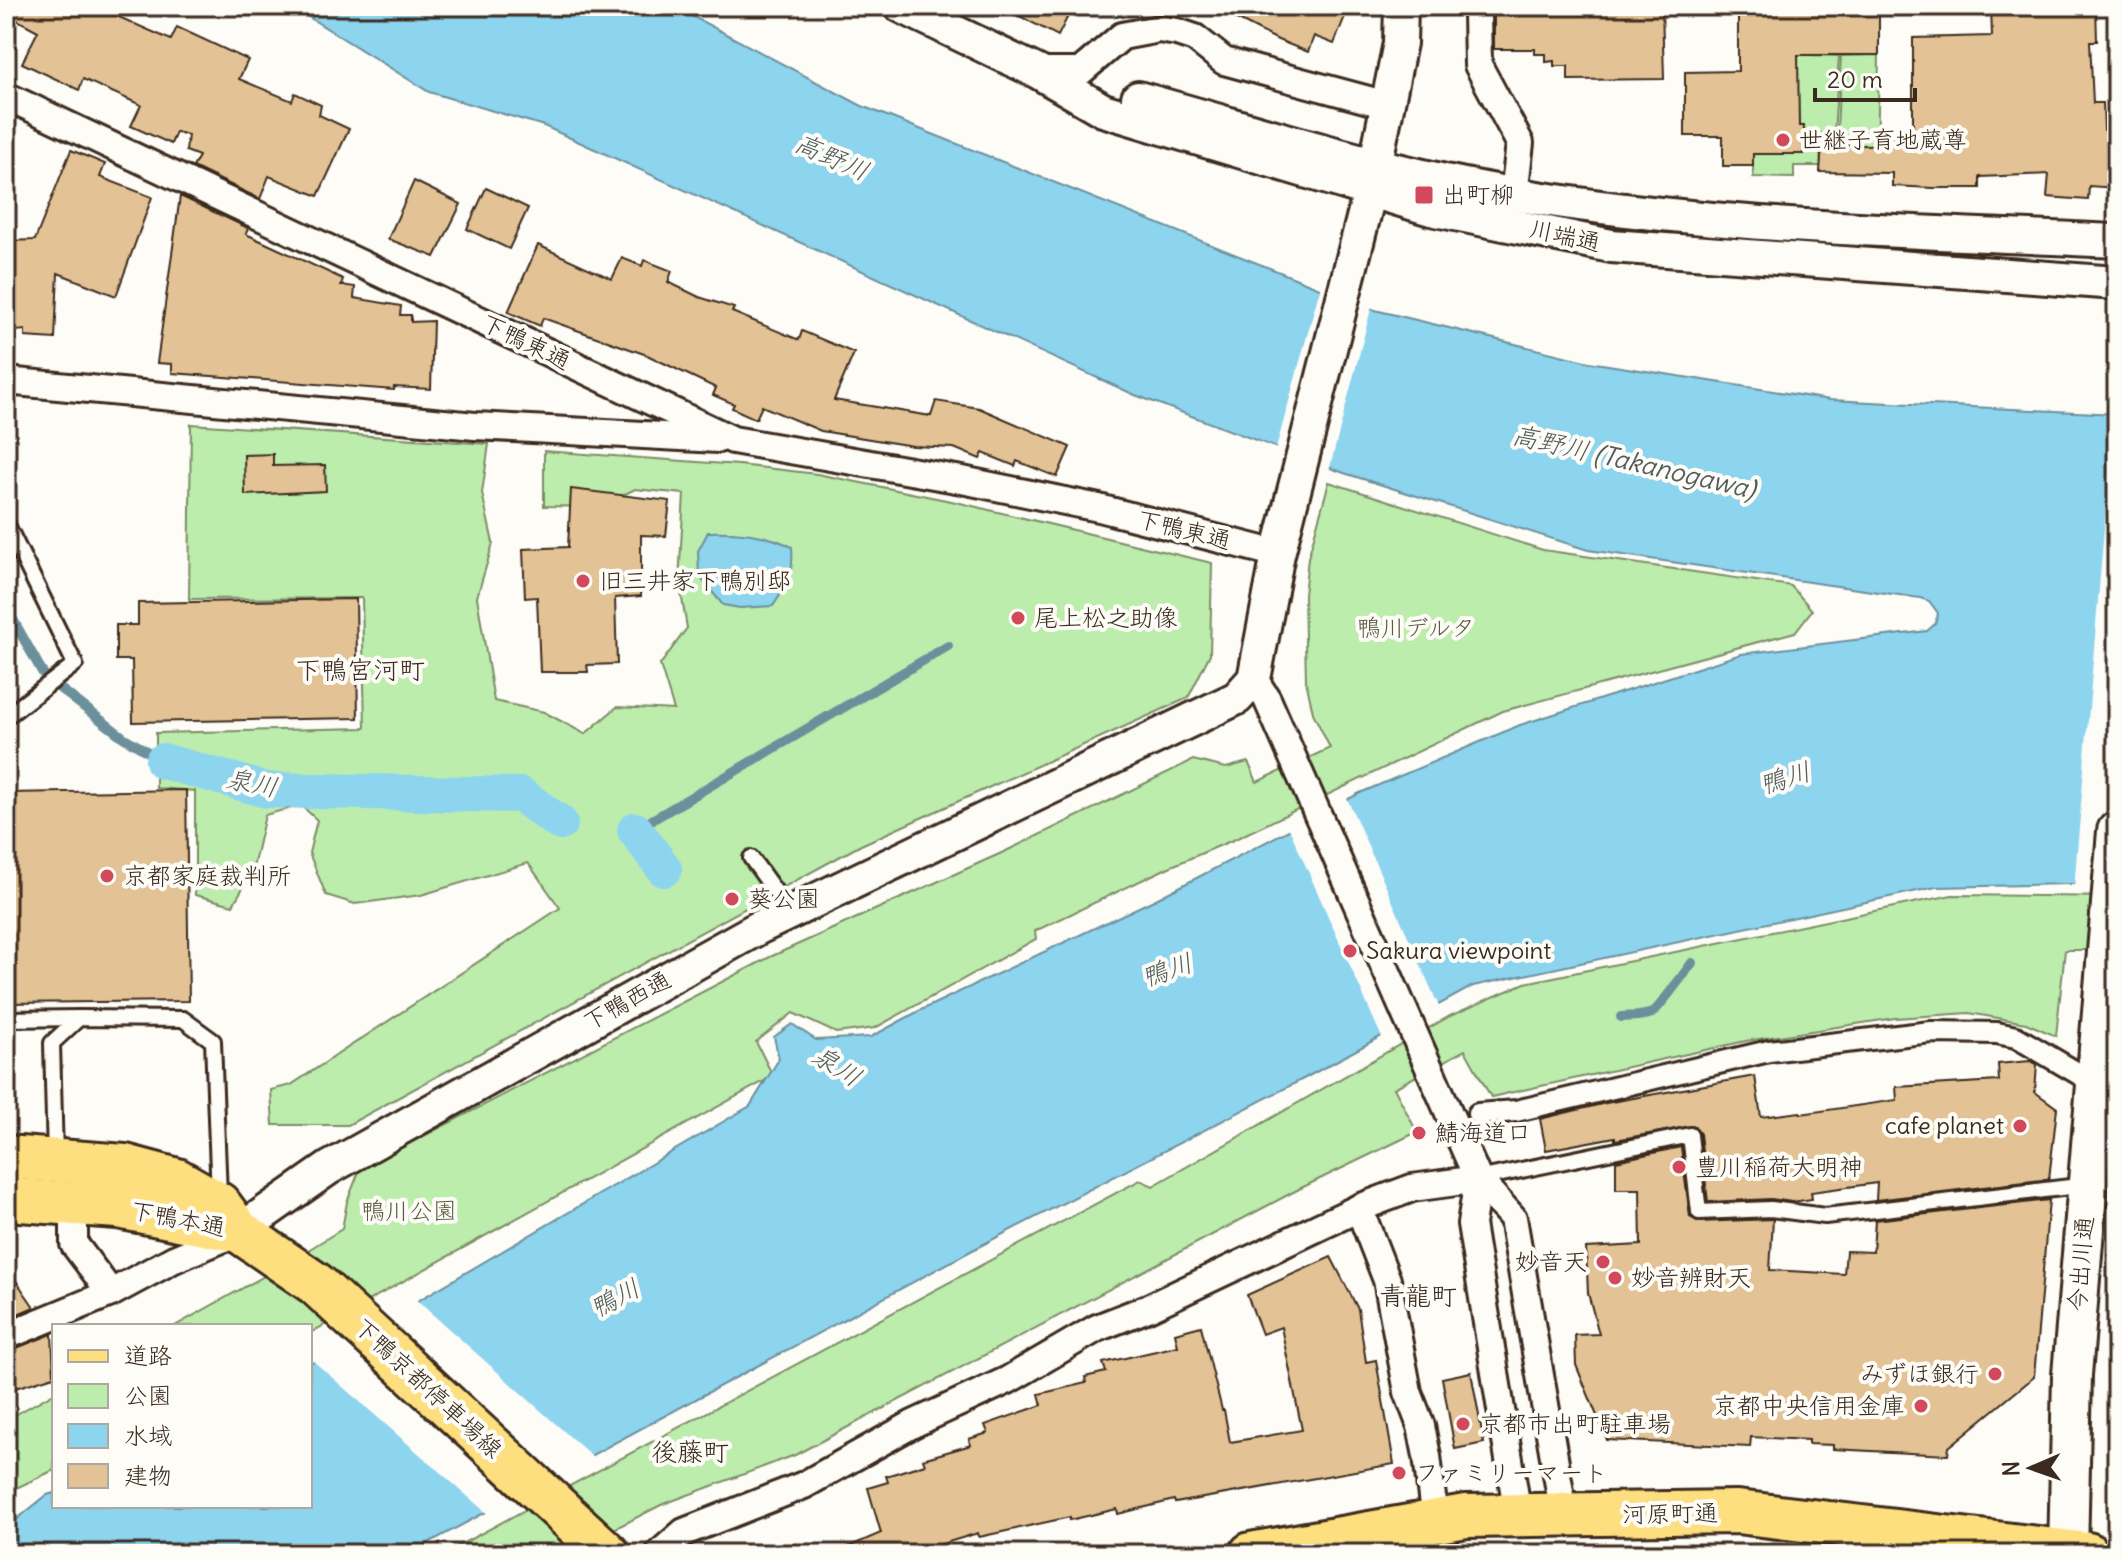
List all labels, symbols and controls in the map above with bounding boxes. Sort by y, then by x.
scale bar [1815,52,1915,102]
text: 20 m [1827,64,1883,94]
place label: 世継子育地蔵尊 [1799,124,1967,154]
water label: 高野川 [790,126,875,187]
marker: 世継子育地蔵尊 [1774,131,1792,149]
place label: 出町柳 [1442,179,1514,209]
marker: 出町柳 [1413,184,1435,206]
street label: 川端通 [1527,213,1604,257]
street label: 下鴨東通 [477,307,576,376]
water label: 高野川 (Takanogawa) [1509,417,1761,506]
street label: 下鴨東通 [1134,503,1234,555]
place label: 旧三井家下鴨別邸 [599,565,791,595]
marker: 旧三井家下鴨別邸 [574,572,592,590]
place label: 尾上松之助像 [1034,602,1178,632]
marker: 尾上松之助像 [1009,609,1027,627]
park label: 鴨川デルタ [1357,612,1475,642]
district label: 下鴨宮河町 [295,653,425,686]
water label: 鴨川 [1755,754,1815,801]
water label: 泉川 [223,761,281,804]
place label: 京都家庭裁判所 [123,860,291,890]
marker: 京都家庭裁判所 [98,867,116,885]
place label: 葵公園 [748,883,820,913]
marker: 葵公園 [723,890,741,908]
place label: Sakura viewpoint [1366,935,1551,965]
marker: Sakura viewpoint [1341,942,1359,960]
water label: 鴨川 [1137,945,1197,994]
street label: 下鴨西通 [577,964,676,1037]
water label: 泉川 [806,1038,868,1093]
place label: cafe planet [1885,1110,2004,1140]
place label: 鯖海道口 [1435,1117,1531,1147]
marker: cafe planet [2011,1117,2029,1135]
marker: 鯖海道口 [1410,1124,1428,1142]
place label: 豊川稲荷大明神 [1695,1151,1863,1181]
marker: 豊川稲荷大明神 [1670,1158,1688,1176]
street label: 下鴨本通 [128,1194,228,1242]
park label: 鴨川公園 [361,1195,457,1225]
street label: 今出川通 [2061,1215,2099,1313]
place label: 妙音天 [1515,1246,1587,1276]
marker: 妙音天 [1594,1253,1612,1271]
place label: 妙音辨財天 [1631,1262,1751,1292]
marker: 妙音辨財天 [1606,1269,1624,1287]
water label: 鴨川 [584,1271,645,1324]
district label: 青龍町 [1379,1279,1457,1312]
street label: 下鴨京都停車場線 [348,1311,509,1464]
legend [52,1324,312,1508]
text: 道路 [124,1340,172,1370]
place label: みずほ銀行 [1860,1358,1979,1388]
marker: みずほ銀行 [1986,1365,2004,1383]
text: 公園 [124,1380,172,1410]
place label: 京都中央信用金庫 [1713,1390,1905,1420]
marker: 京都中央信用金庫 [1912,1397,1930,1415]
place label: 京都市出町駐車場 [1479,1408,1671,1438]
marker: 京都市出町駐車場 [1454,1415,1472,1433]
text: 水域 [124,1420,172,1450]
north arrow [1991,1428,2071,1508]
district label: 後藤町 [651,1435,729,1468]
place label: ファミリーマート [1415,1457,1607,1487]
text: 建物 [124,1460,172,1490]
text: N [1997,1461,2025,1477]
marker: ファミリーマート [1390,1464,1408,1482]
street label: 河原町通 [1622,1497,1718,1529]

